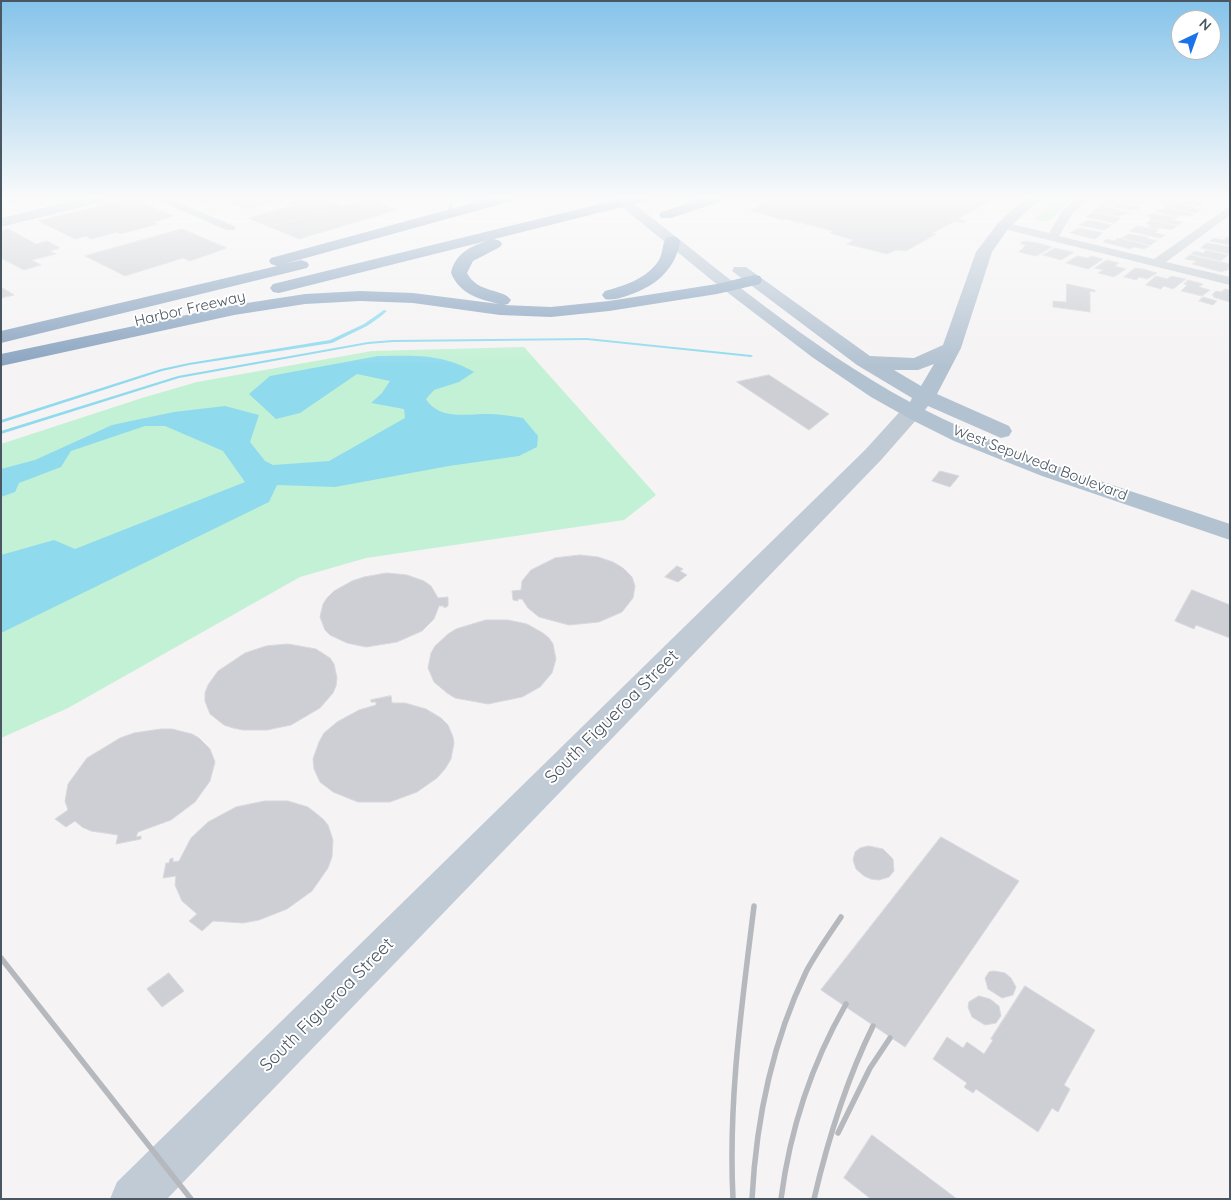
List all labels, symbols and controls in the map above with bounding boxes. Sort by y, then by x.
north arrow [1171,10,1221,60]
text: N [1196,14,1215,35]
street label: Harbor Freeway [133,287,247,331]
street label: West Sepulveda Boulevard [950,421,1130,505]
street label: South Figueroa Street [541,646,683,788]
street label: South Figueroa Street [256,934,398,1076]

